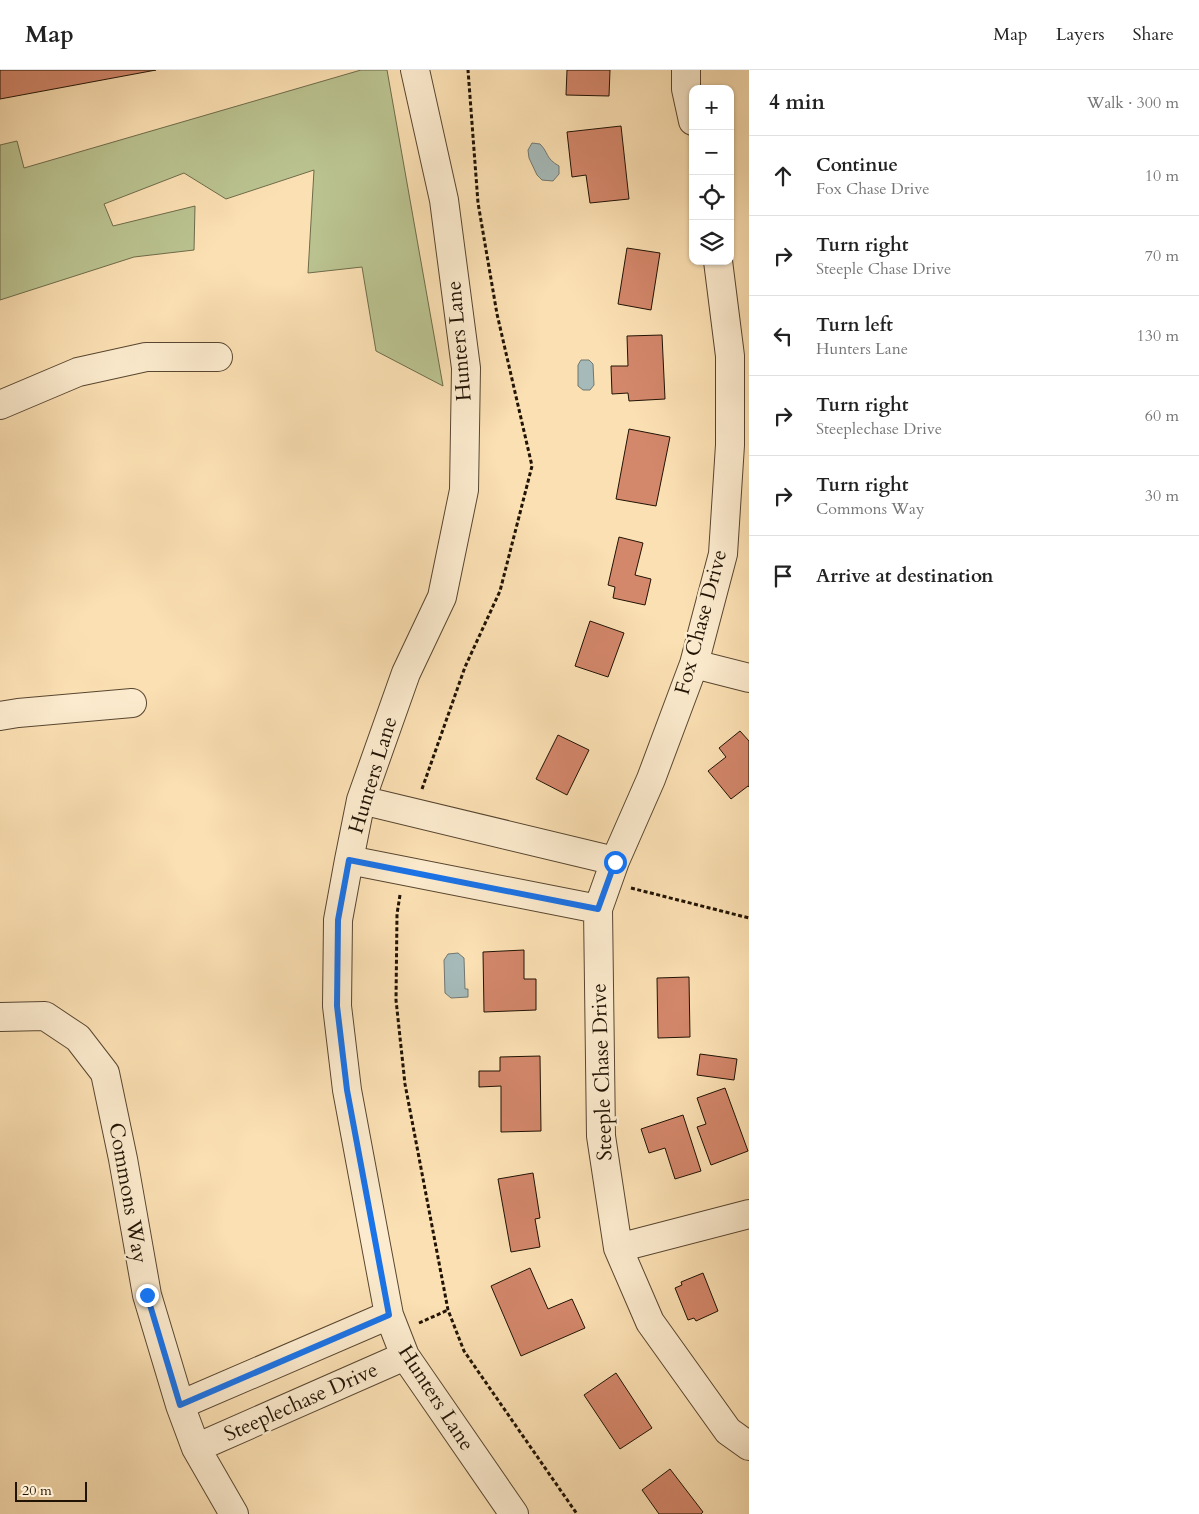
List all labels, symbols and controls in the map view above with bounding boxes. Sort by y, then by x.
text: Map [25,18,74,51]
text: Map [993,22,1028,47]
text: Layers [1056,22,1105,47]
text: Share [1133,22,1174,47]
map controls [689,85,734,265]
button: + [689,85,734,130]
text: 4 min [769,88,825,117]
text: Walk · 300 m [1087,92,1179,114]
button: − [689,130,734,175]
text: Continue [816,152,898,178]
icon: ahead [769,162,797,190]
text: 10 m [1145,165,1179,187]
button: locate [689,175,734,220]
text: Fox Chase Drive [816,178,930,200]
button: layers [689,220,734,265]
text: Turn right [816,232,908,258]
icon: right [769,242,797,270]
text: 70 m [1145,245,1179,267]
text: Steeple Chase Drive [816,258,951,280]
street label: Hunters Lane [439,280,479,402]
text: Turn left [816,312,893,338]
icon: left [769,322,797,350]
text: 130 m [1137,325,1179,347]
text: Hunters Lane [816,338,908,360]
text: Turn right [816,392,908,418]
icon: right [769,402,797,430]
text: 60 m [1145,405,1179,427]
text: Steeplechase Drive [816,418,942,440]
text: Turn right [816,472,908,498]
icon: right [769,482,797,510]
text: 30 m [1145,485,1179,507]
text: Commons Way [816,498,924,520]
street label: Fox Chase Drive [668,546,734,698]
icon: arrive [769,562,797,590]
text: Arrive at destination [816,563,993,589]
street label: Hunters Lane [341,713,405,837]
route start [604,851,627,874]
street label: Steeple Chase Drive [584,983,620,1161]
street label: Commons Way [101,1120,155,1266]
route end [136,1284,159,1307]
street label: Hunters Lane [391,1339,481,1457]
street label: Steeplechase Drive [220,1355,382,1449]
scale bar [15,1479,88,1502]
text: 20 m [22,1481,52,1500]

